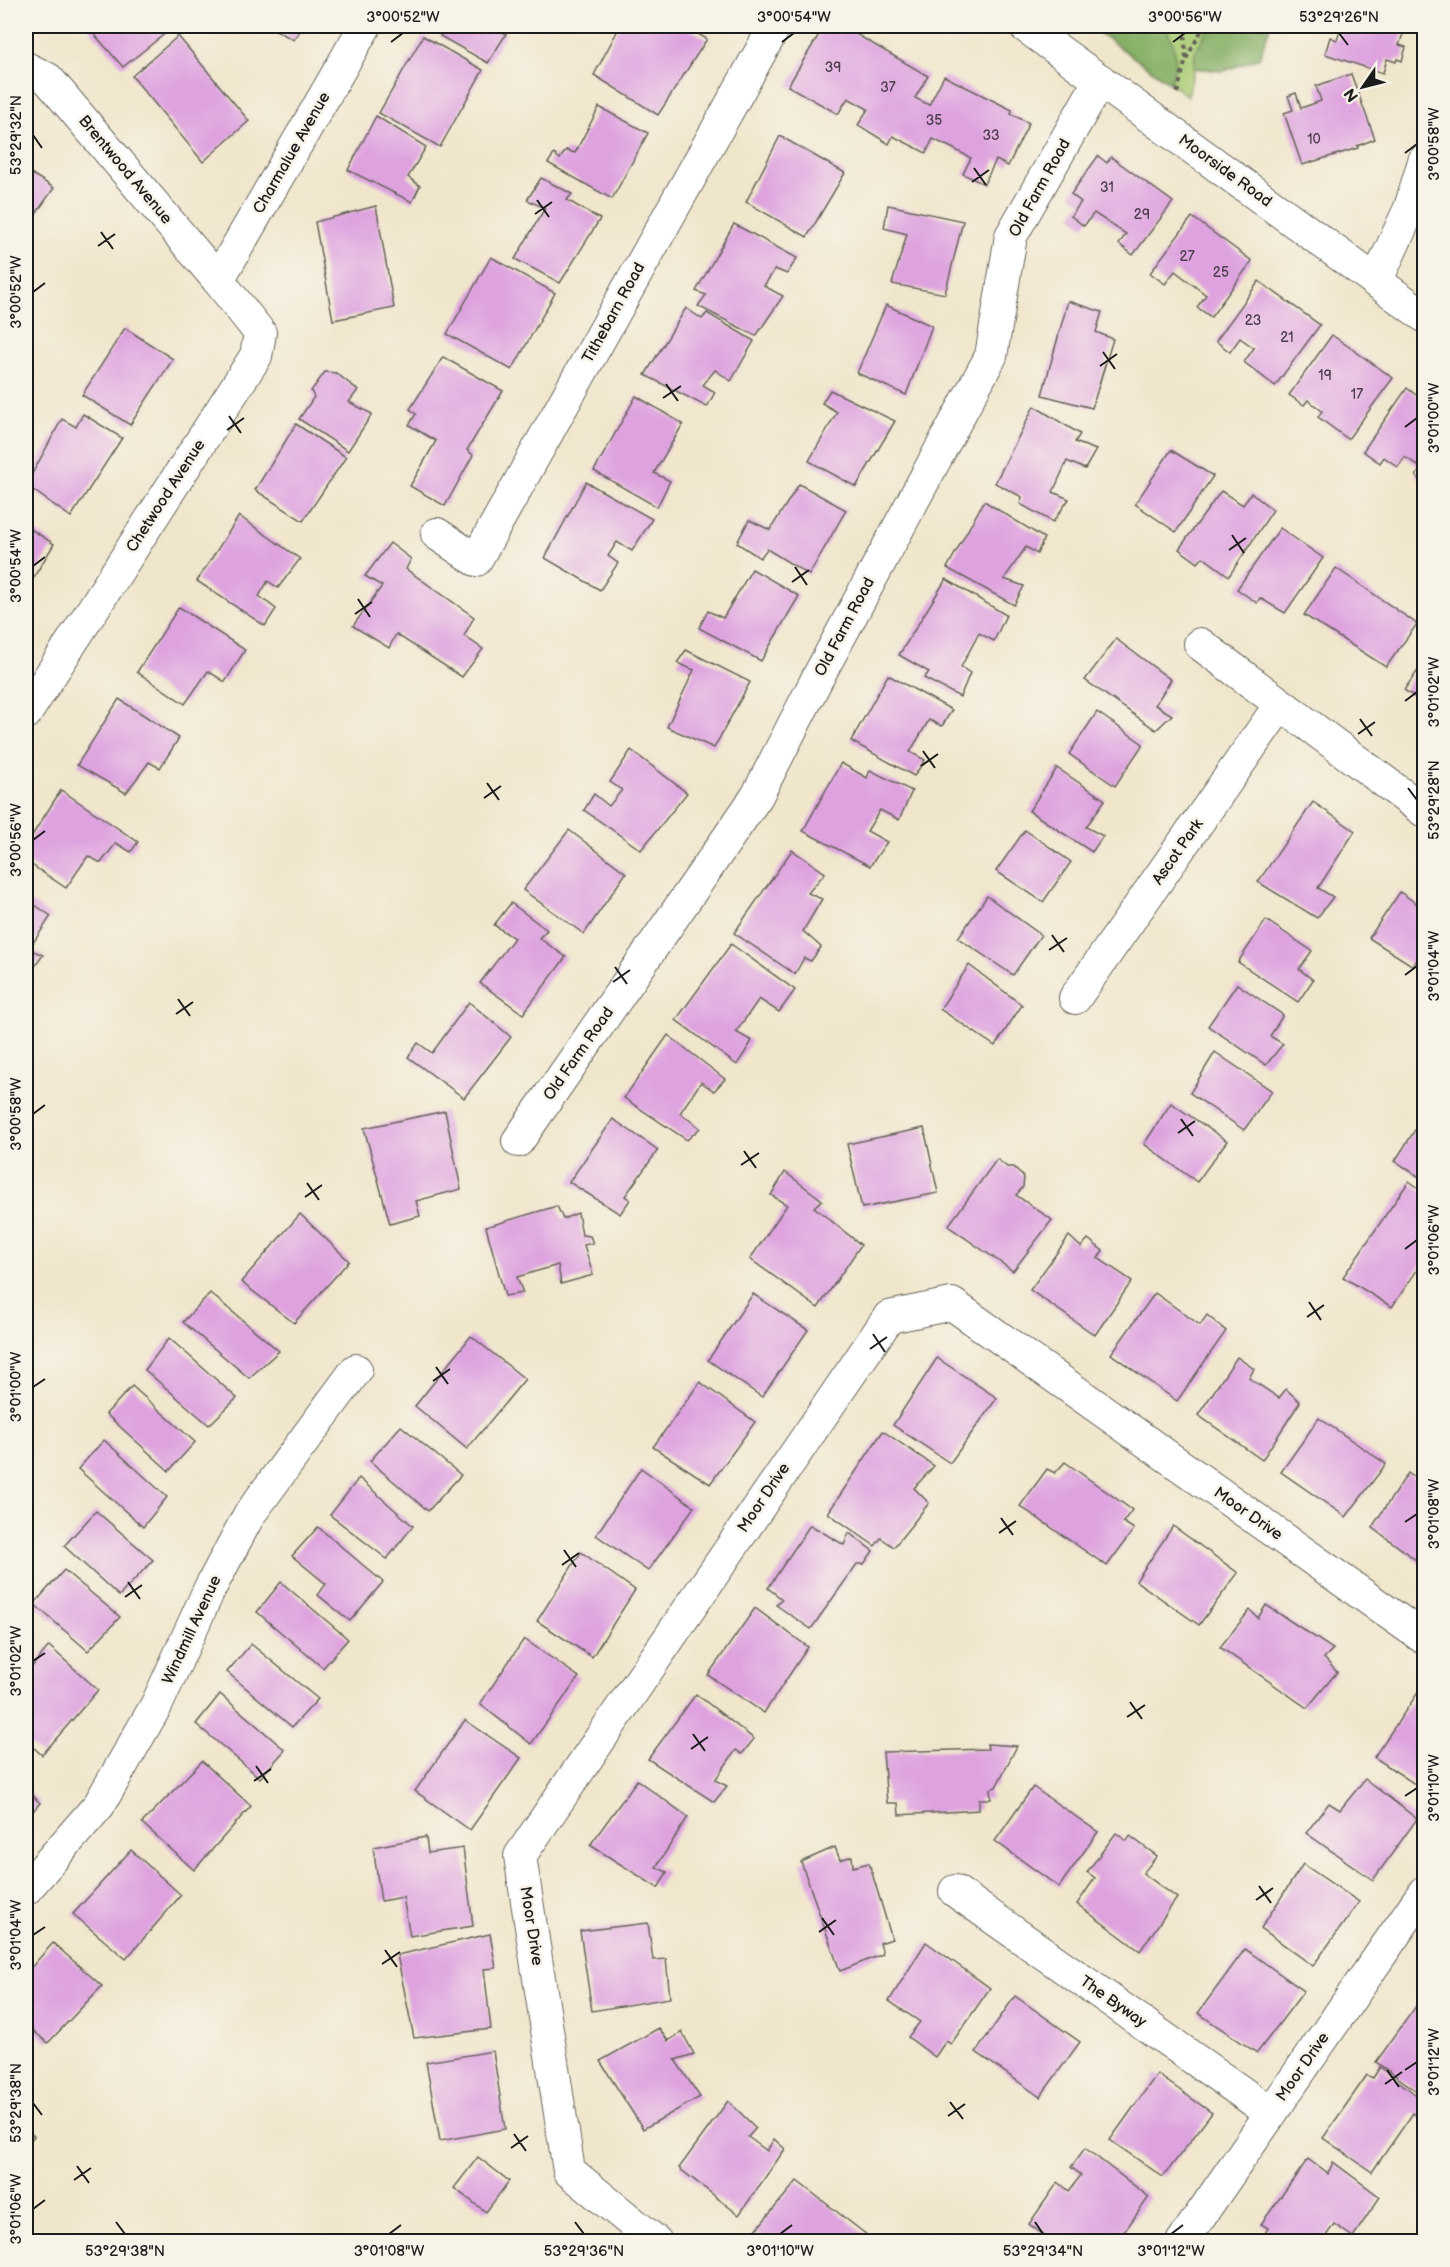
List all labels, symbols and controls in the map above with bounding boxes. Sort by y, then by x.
text: 3°00'52"W [366,8,440,27]
text: 3°00'54"W [757,8,831,27]
text: 3°00'56"W [1148,8,1222,27]
text: 53°29'26"N [1299,8,1379,27]
north arrow [1333,57,1393,117]
house number: 39 [825,59,841,76]
house number: 37 [880,79,896,96]
text: N [1341,84,1363,105]
street label: Charmalue Avenue [249,88,335,217]
text: 53°29'32"N [7,95,26,175]
text: 3°00'58"W [1425,107,1444,181]
street label: Brentwood Avenue [74,112,176,229]
house number: 35 [926,112,942,129]
house number: 33 [982,127,1000,144]
street label: Moorside Road [1174,131,1276,211]
house number: 10 [1307,131,1321,148]
street label: Old Farm Road [1005,136,1075,240]
house number: 31 [1100,179,1114,196]
house number: 29 [1134,206,1150,223]
house number: 27 [1179,248,1195,265]
text: 3°00'52"W [7,255,26,329]
street label: Tithebarn Road [579,259,649,367]
house number: 25 [1213,264,1229,281]
house number: 23 [1245,312,1261,329]
house number: 21 [1280,329,1294,346]
house number: 19 [1318,367,1332,384]
text: 3°01'00"W [1425,382,1444,453]
house number: 17 [1351,386,1363,403]
street label: Chetwood Avenue [122,436,210,556]
text: 3°00'54"W [7,529,26,603]
street label: Old Farm Road [811,574,879,680]
text: 3°01'02"W [1425,656,1444,727]
text: 53°29'28"N [1425,760,1444,840]
text: 3°00'56"W [7,803,26,877]
street label: Ascot Park [1148,815,1208,889]
text: 3°01'04"W [1425,930,1444,1002]
street label: Old Farm Road [540,1004,618,1104]
text: 3°00'58"W [7,1077,26,1151]
text: 3°01'06"W [1425,1204,1444,1276]
text: 3°01'00"W [7,1351,26,1422]
street label: Moor Drive [734,1459,794,1536]
text: 3°01'08"W [1425,1478,1444,1549]
street label: Moor Drive [1210,1483,1287,1545]
street label: Windmill Avenue [158,1572,226,1687]
text: 3°01'02"W [7,1625,26,1696]
text: 3°01'10"W [1425,1754,1444,1822]
street label: Moor Drive [515,1885,547,1967]
text: 3°01'04"W [7,1899,26,1971]
street label: The Byway [1076,1972,1151,2032]
street label: Moor Drive [1272,2028,1334,2105]
text: 3°01'12"W [1425,2028,1444,2096]
text: 53°29'38"N [7,2063,26,2143]
text: 3°01'06"W [7,2173,26,2245]
text: 53°29'38"N [85,2242,165,2261]
text: 3°01'08"W [354,2242,425,2261]
text: 53°29'36"N [544,2242,624,2261]
text: 3°01'10"W [746,2242,814,2261]
text: 53°29'34"N [1003,2242,1083,2261]
text: 3°01'12"W [1137,2242,1205,2261]

